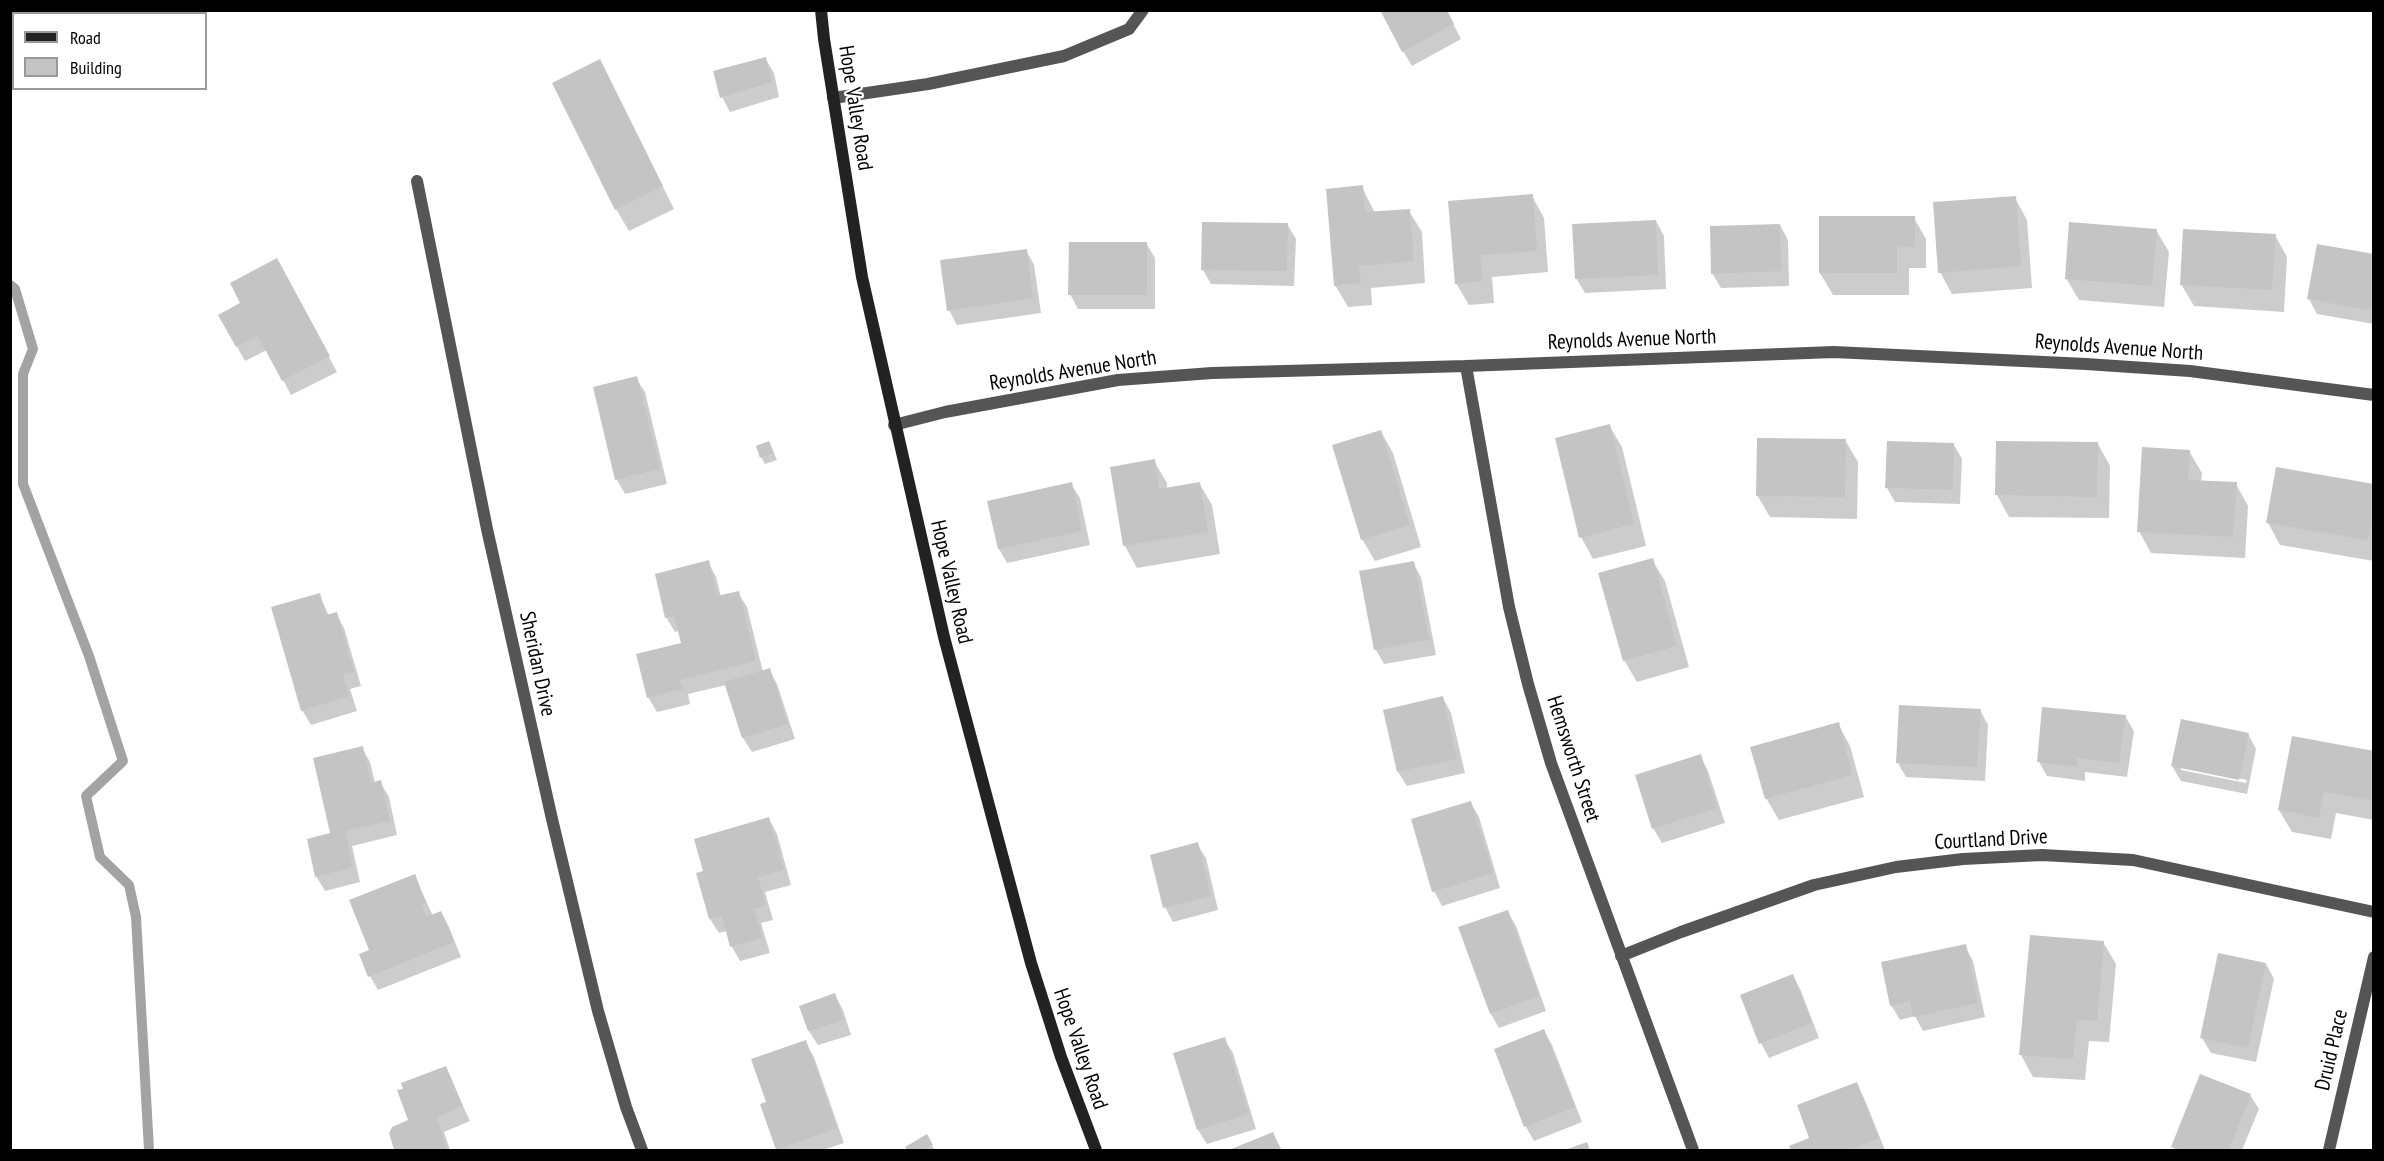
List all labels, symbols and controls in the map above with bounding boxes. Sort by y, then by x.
legend [12,12,207,90]
text: Road [70,26,101,49]
street label: Hope Valley Road [833,44,877,172]
text: Building [70,56,122,79]
street label: Reynolds Avenue North [1547,324,1717,356]
street label: Reynolds Avenue North [2034,330,2204,366]
street label: Reynolds Avenue North [988,345,1158,397]
street label: Hope Valley Road [925,518,977,646]
street label: Sheridan Drive [514,609,560,719]
street label: Hemsworth Street [1541,693,1605,825]
street label: Courtland Drive [1934,824,2048,856]
street label: Hope Valley Road [1048,985,1112,1113]
street label: Druid Place [2310,1007,2354,1093]

